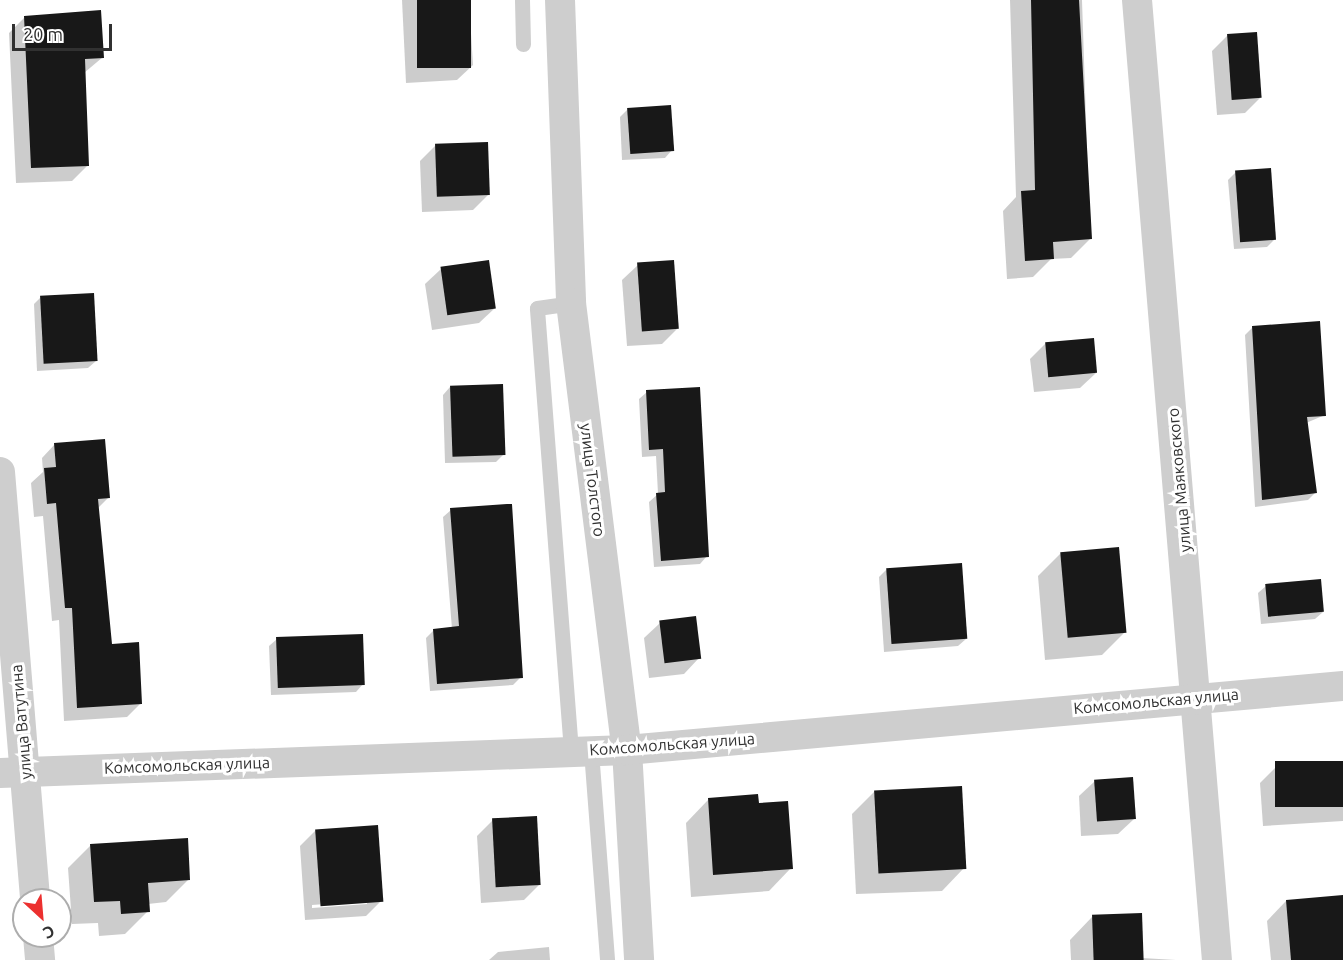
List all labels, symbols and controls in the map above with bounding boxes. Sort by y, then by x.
scale bar [15,12,116,50]
text: 20 m [23,24,63,44]
street label: улица Маяковского [1163,407,1195,553]
street label: улица Толстого [577,422,609,538]
street label: улица Ватутина [6,664,36,780]
street label: Комсомольская улица [1073,684,1239,718]
street label: Комсомольская улица [589,729,755,759]
street label: Комсомольская улица [104,753,270,777]
north arrow [12,888,72,948]
text: С [40,922,58,943]

